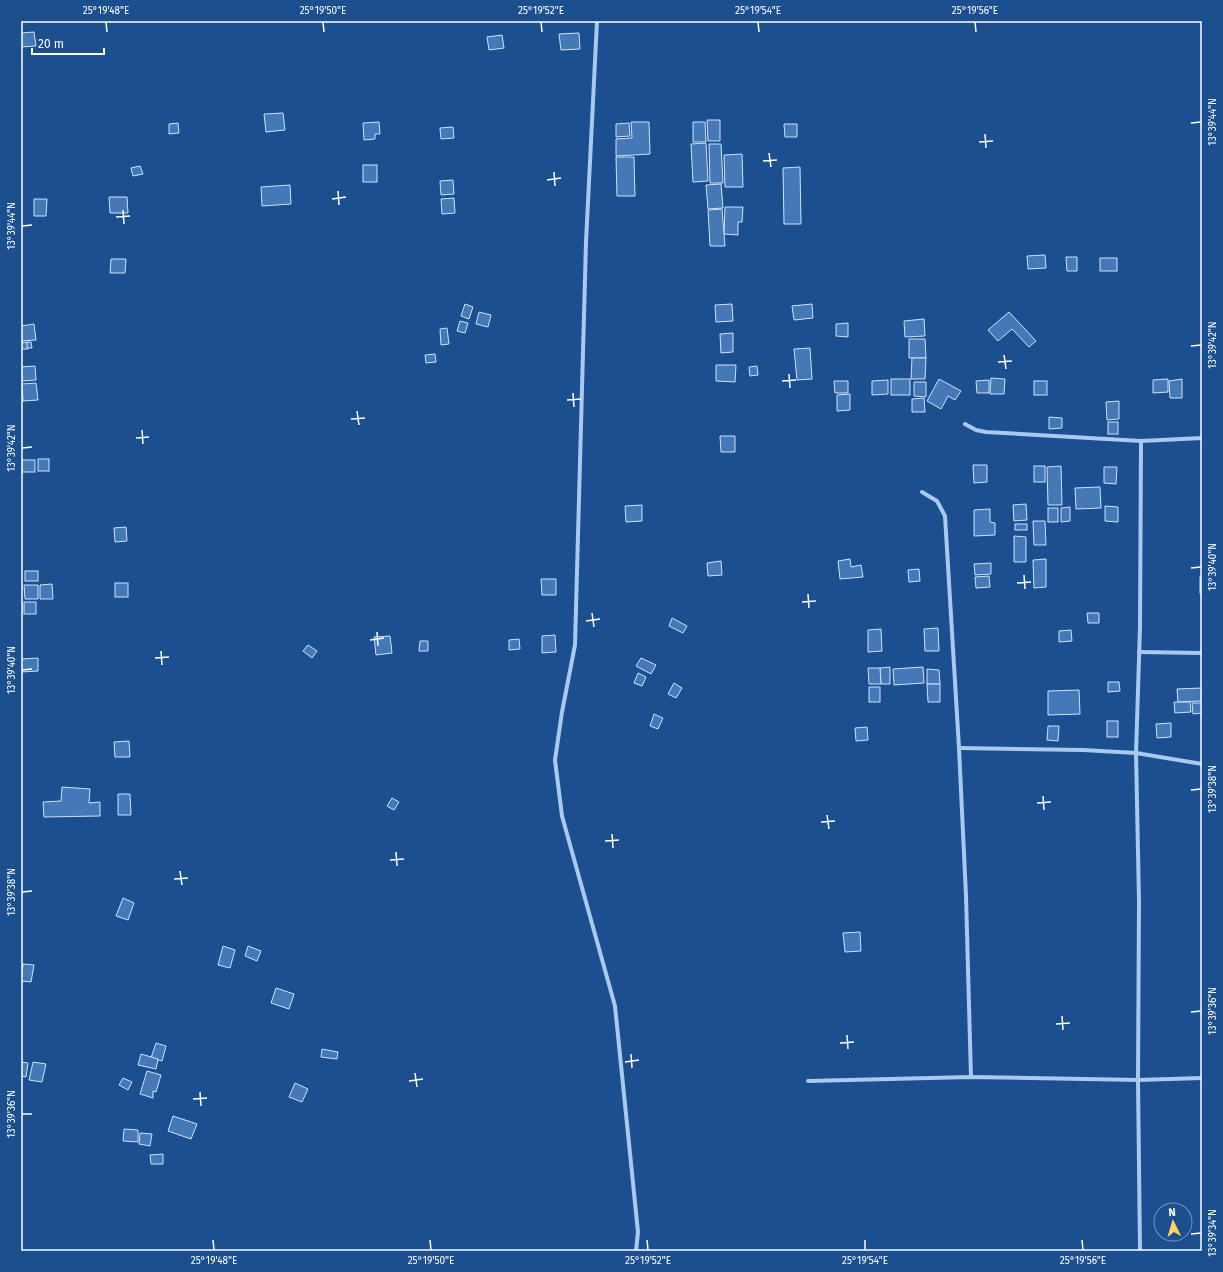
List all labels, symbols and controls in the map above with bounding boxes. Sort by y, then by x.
text: 25°19'48"E [83,5,129,17]
text: 25°19'50"E [300,5,346,17]
text: 25°19'52"E [518,5,564,17]
text: 25°19'54"E [735,5,781,17]
text: 25°19'56"E [952,5,998,17]
scale bar [32,30,104,56]
text: 20 m [38,37,64,51]
text: 13°39'44"N [1207,98,1219,146]
text: 13°39'44"N [6,202,18,250]
text: 13°39'42"N [1207,321,1219,369]
text: 13°39'42"N [6,424,18,472]
text: 13°39'40"N [1207,543,1219,591]
text: 13°39'40"N [6,646,18,694]
text: 13°39'38"N [1207,765,1219,813]
text: 13°39'38"N [6,868,18,916]
text: 13°39'36"N [1207,987,1219,1035]
text: 13°39'36"N [6,1090,18,1138]
north arrow [1153,1202,1193,1242]
text: N [1168,1206,1176,1219]
text: 13°39'34"N [1207,1209,1219,1257]
text: 25°19'48"E [191,1255,237,1267]
text: 25°19'50"E [408,1255,454,1267]
text: 25°19'52"E [625,1255,671,1267]
text: 25°19'54"E [842,1255,888,1267]
text: 25°19'56"E [1060,1255,1106,1267]

